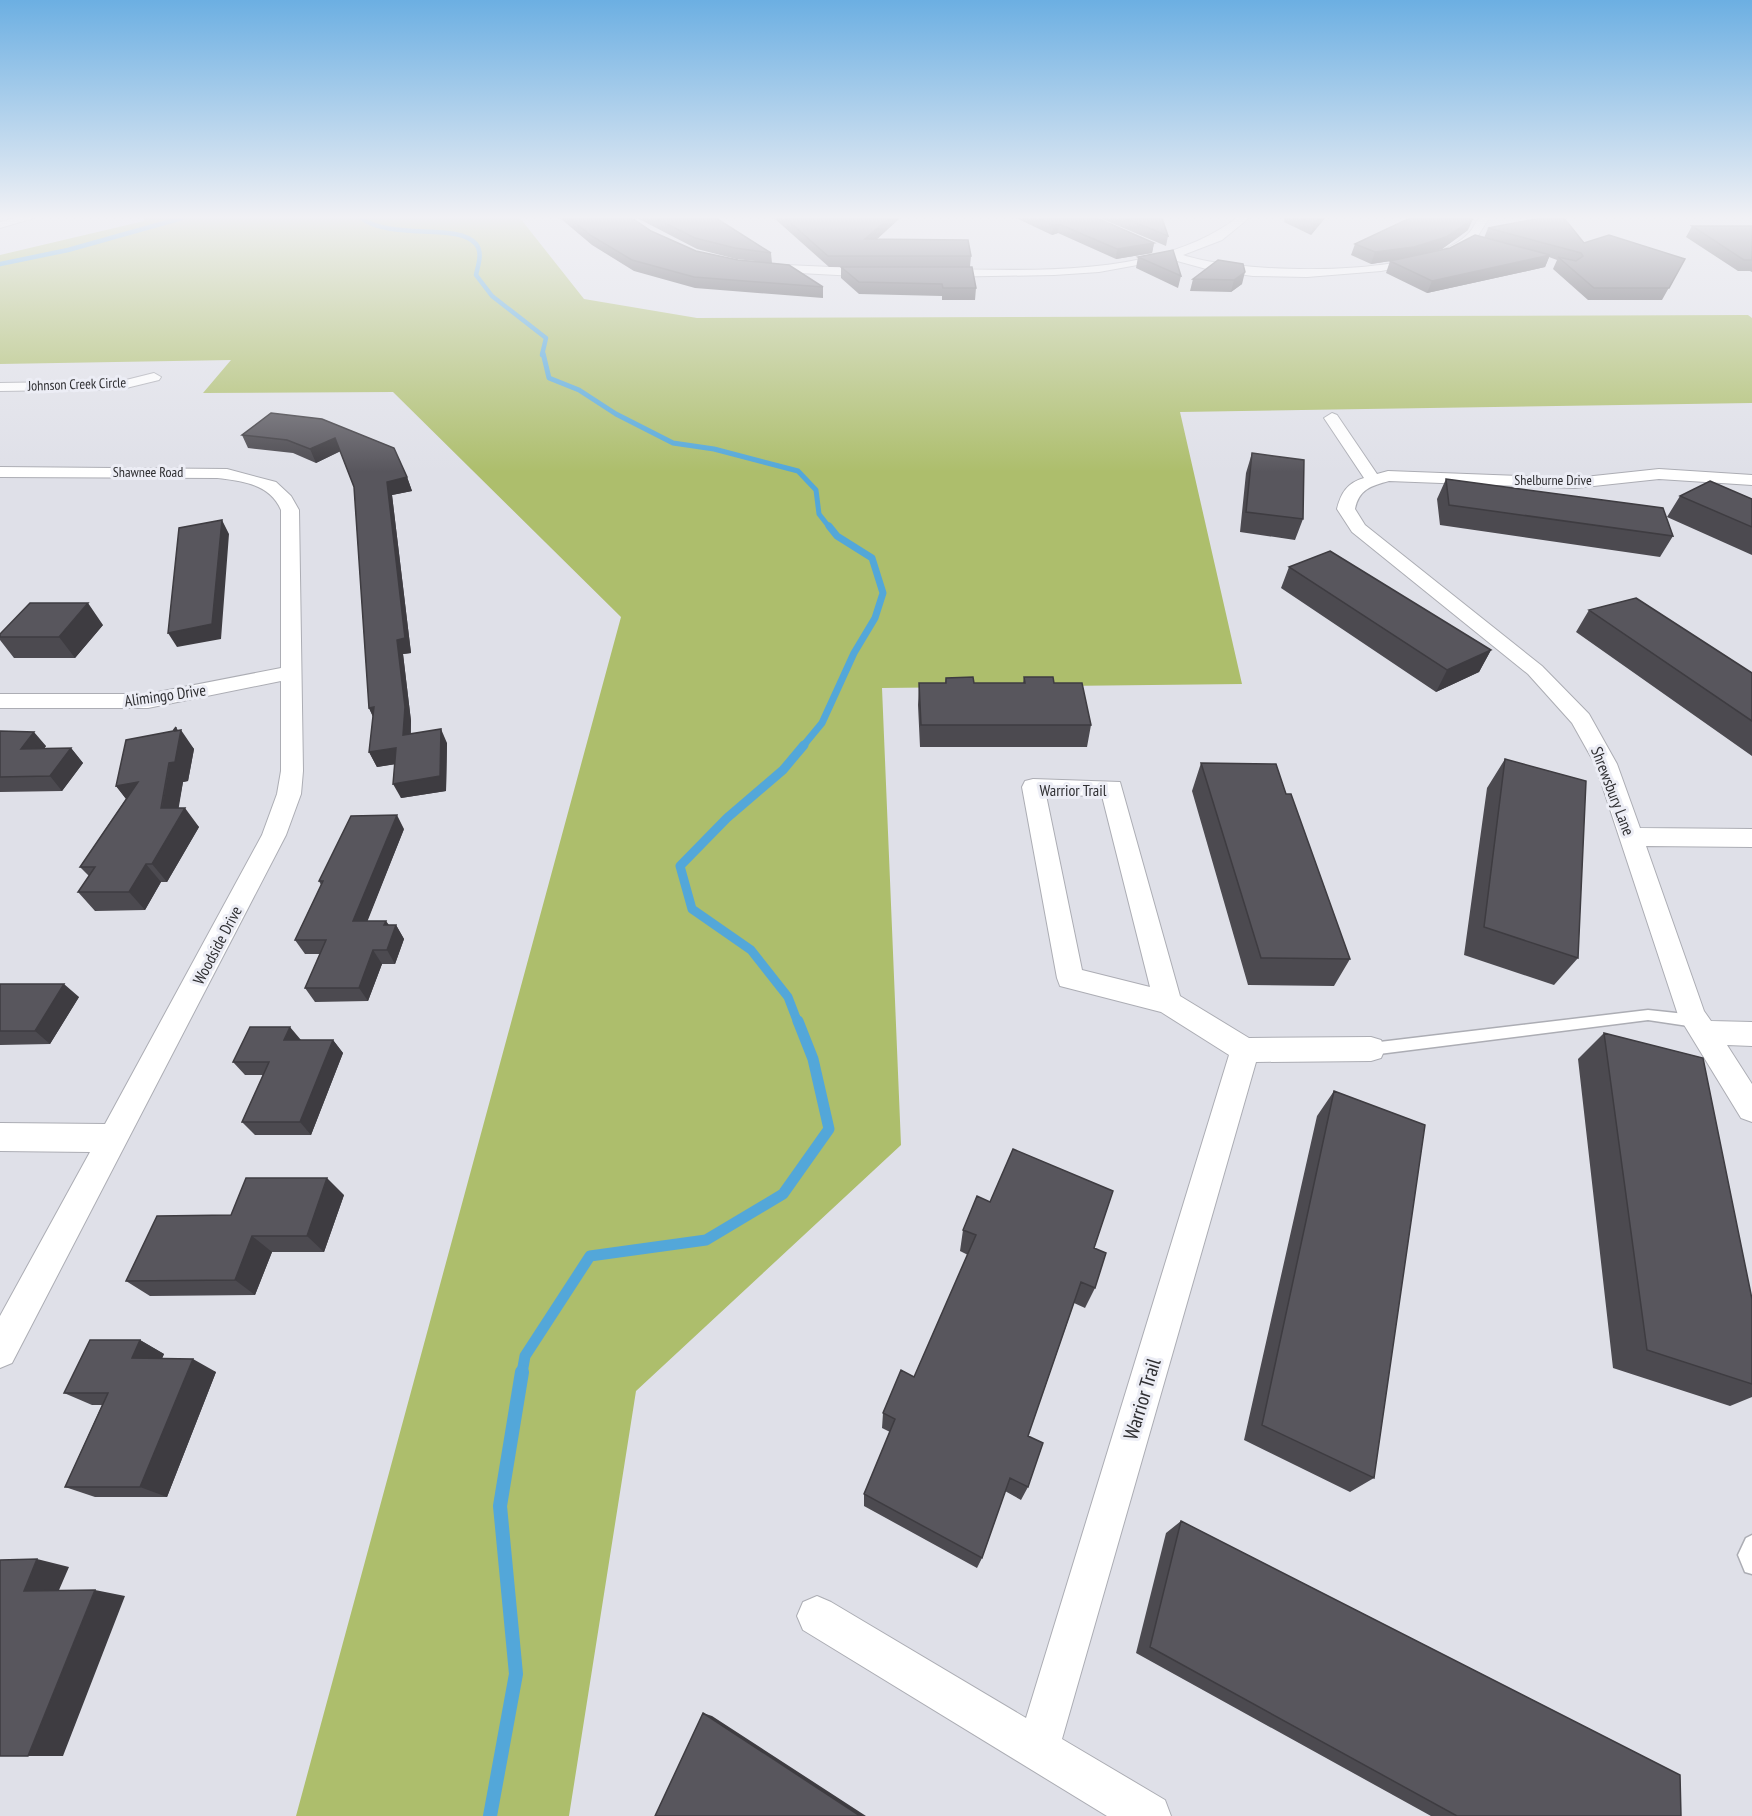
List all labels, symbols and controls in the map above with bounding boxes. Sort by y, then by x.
street label: Johnson Creek Circle [26,373,127,395]
street label: Shawnee Road [113,463,183,481]
street label: Shelburne Drive [1514,471,1592,489]
street label: Alimingo Drive [123,679,207,711]
street label: Shrewsbury Lane [1587,744,1639,838]
street label: Warrior Trail [1040,780,1107,800]
street label: Woodside Drive [188,902,246,988]
street label: Warrior Trail [1117,1355,1167,1443]

